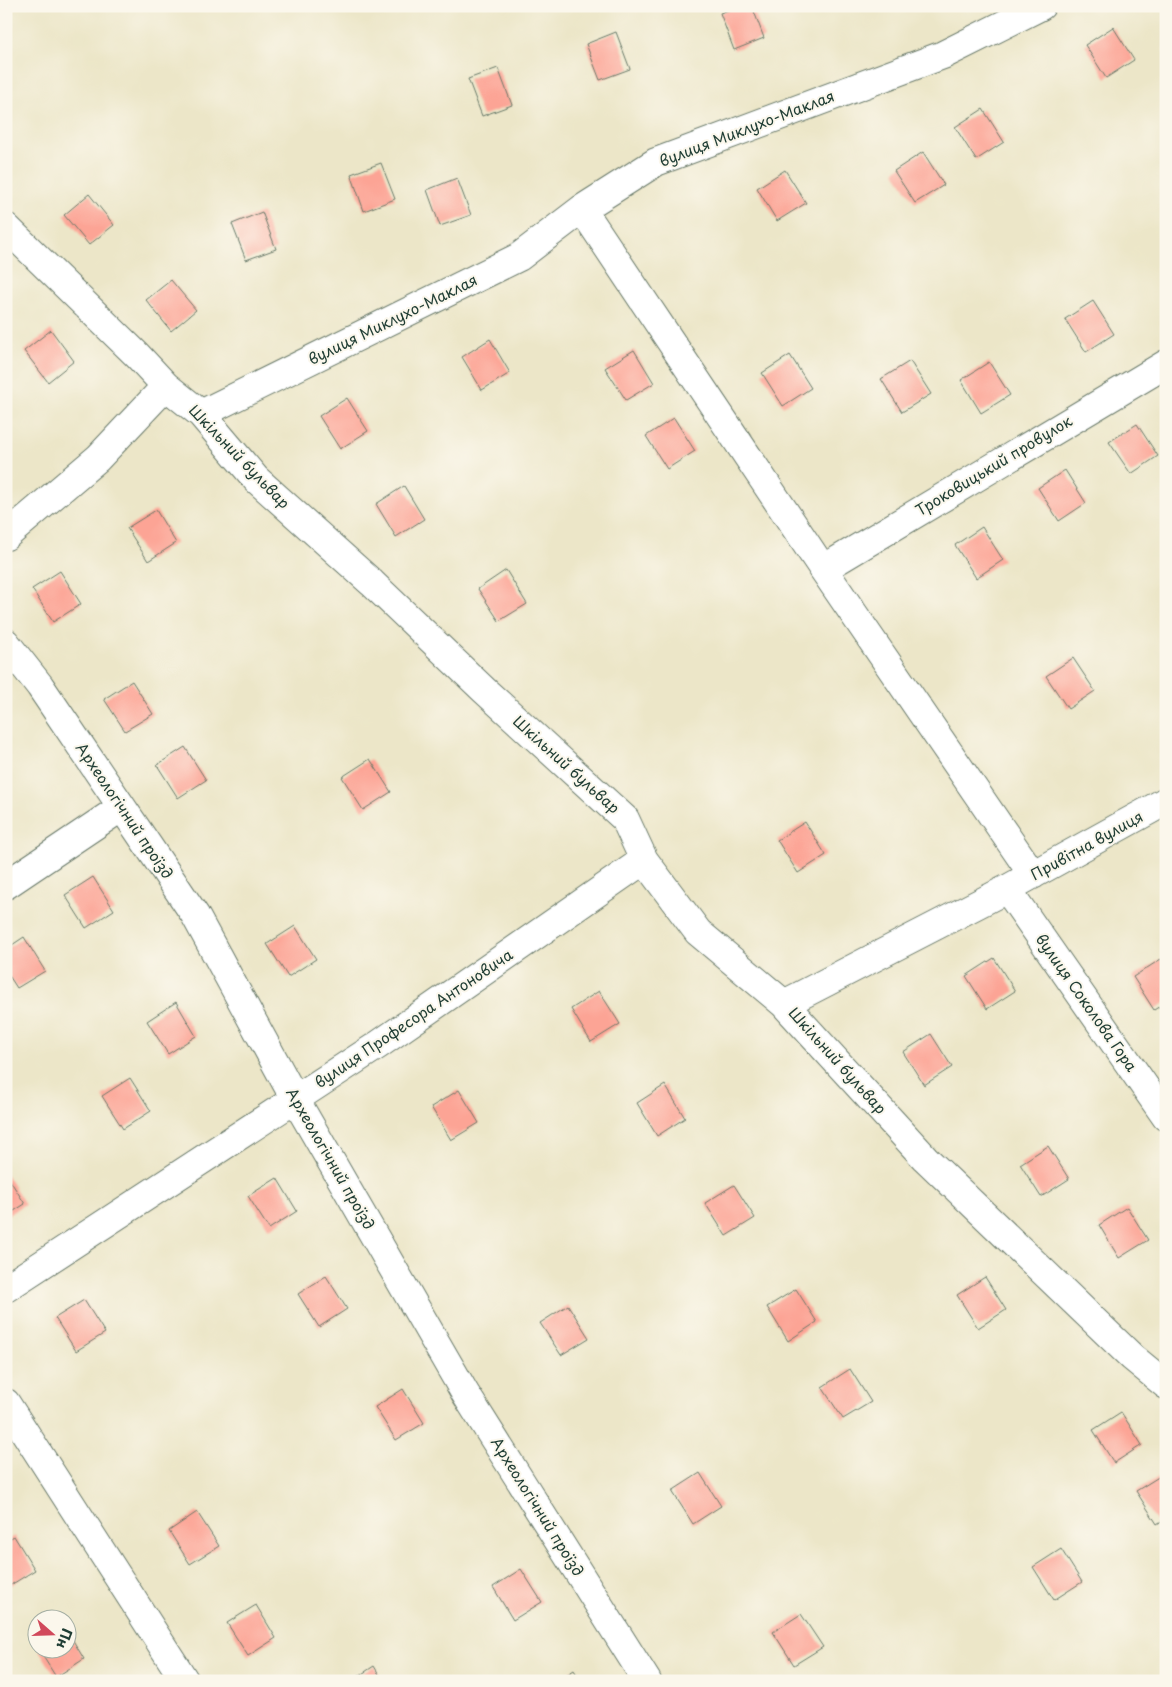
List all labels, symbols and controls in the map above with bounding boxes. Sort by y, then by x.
street label: вулиця Миклухо-Маклая [656,84,837,172]
street label: вулиця Миклухо-Маклая [304,268,481,370]
street label: Шкільний бульвар [184,399,296,513]
street label: Троковицький провулок [910,409,1076,521]
street label: Шкільний бульвар [508,709,626,818]
street label: Археологічний проїзд [71,737,180,883]
street label: Привітна вулиця [1026,804,1147,885]
street label: вулиця Соколова Гора [1031,928,1144,1076]
street label: вулиця Професора Антоновича [309,942,517,1093]
street label: Шкільний бульвар [784,1001,893,1119]
street label: Археологічний проїзд [281,1083,381,1233]
street label: Археологічний проїзд [486,1432,590,1580]
north arrow [28,1610,78,1660]
text: Пн [51,1625,78,1652]

